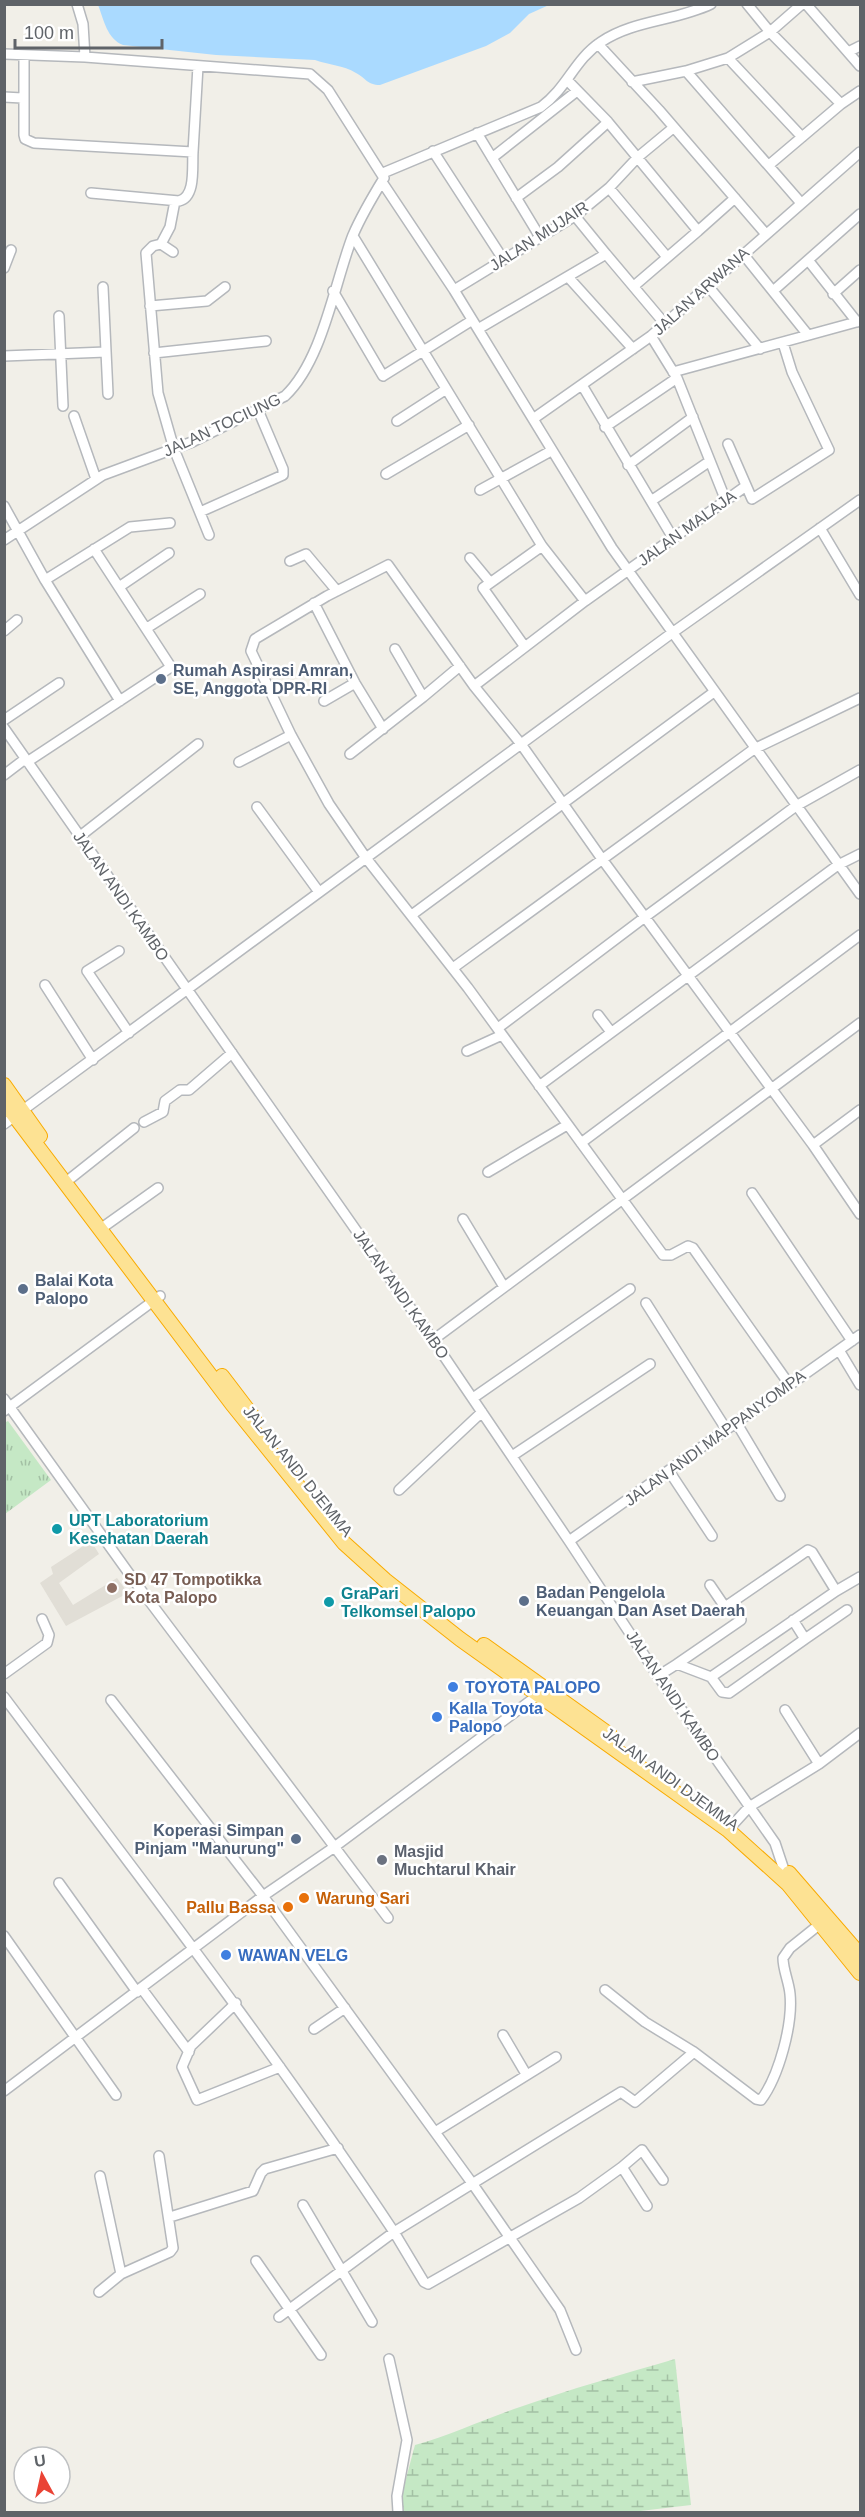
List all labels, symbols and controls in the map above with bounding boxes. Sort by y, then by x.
scale bar [15,12,162,50]
text: 100 m [24,23,74,43]
street label: JALAN MUJAIR [487,198,591,274]
street label: JALAN ARWANA [650,243,753,338]
street label: JALAN TOCIUNG [161,390,283,460]
street label: JALAN MALAJA [635,487,739,569]
place label: Rumah Aspirasi Amran, SE, Anggota DPR-RI [173,662,353,697]
marker: Rumah Aspirasi Amran, SE, Anggota DPR-RI [154,672,168,686]
street label: JALAN ANDI KAMBO [70,828,172,964]
street label: JALAN ANDI KAMBO [350,1226,452,1362]
place label: Balai Kota Palopo [35,1272,113,1307]
marker: Balai Kota Palopo [16,1282,30,1296]
street label: JALAN ANDI MAPPANYOMPA [621,1367,809,1509]
street label: JALAN ANDI DJEMMA [240,1402,356,1540]
place label: UPT Laboratorium Kesehatan Daerah [69,1512,209,1547]
marker: UPT Laboratorium Kesehatan Daerah [50,1522,64,1536]
place label: SD 47 Tompotikka Kota Palopo [124,1571,262,1606]
marker: SD 47 Tompotikka Kota Palopo [105,1581,119,1595]
place label: Badan Pengelola Keuangan Dan Aset Daerah [536,1584,745,1619]
place label: GraPari Telkomsel Palopo [341,1585,476,1620]
marker: Badan Pengelola Keuangan Dan Aset Daerah [517,1594,531,1608]
marker: GraPari Telkomsel Palopo [322,1595,336,1609]
street label: JALAN ANDI KAMBO [623,1627,723,1765]
place label: TOYOTA PALOPO [465,1679,600,1696]
marker: TOYOTA PALOPO [446,1680,460,1694]
place label: Kalla Toyota Palopo [449,1700,543,1735]
marker: Kalla Toyota Palopo [430,1710,444,1724]
street label: JALAN ANDI DJEMMA [600,1724,742,1834]
place label: Koperasi Simpan Pinjam "Manurung" [135,1822,284,1857]
marker: Koperasi Simpan Pinjam "Manurung" [289,1832,303,1846]
place label: Masjid Muchtarul Khair [394,1843,516,1878]
marker: Masjid Muchtarul Khair [375,1853,389,1867]
place label: Warung Sari [316,1890,410,1907]
marker: Warung Sari [297,1891,311,1905]
place label: Pallu Bassa [186,1899,276,1916]
marker: Pallu Bassa [281,1900,295,1914]
place label: WAWAN VELG [238,1947,348,1964]
marker: WAWAN VELG [219,1948,233,1962]
north arrow [12,2445,72,2505]
text: U [33,2451,47,2470]

